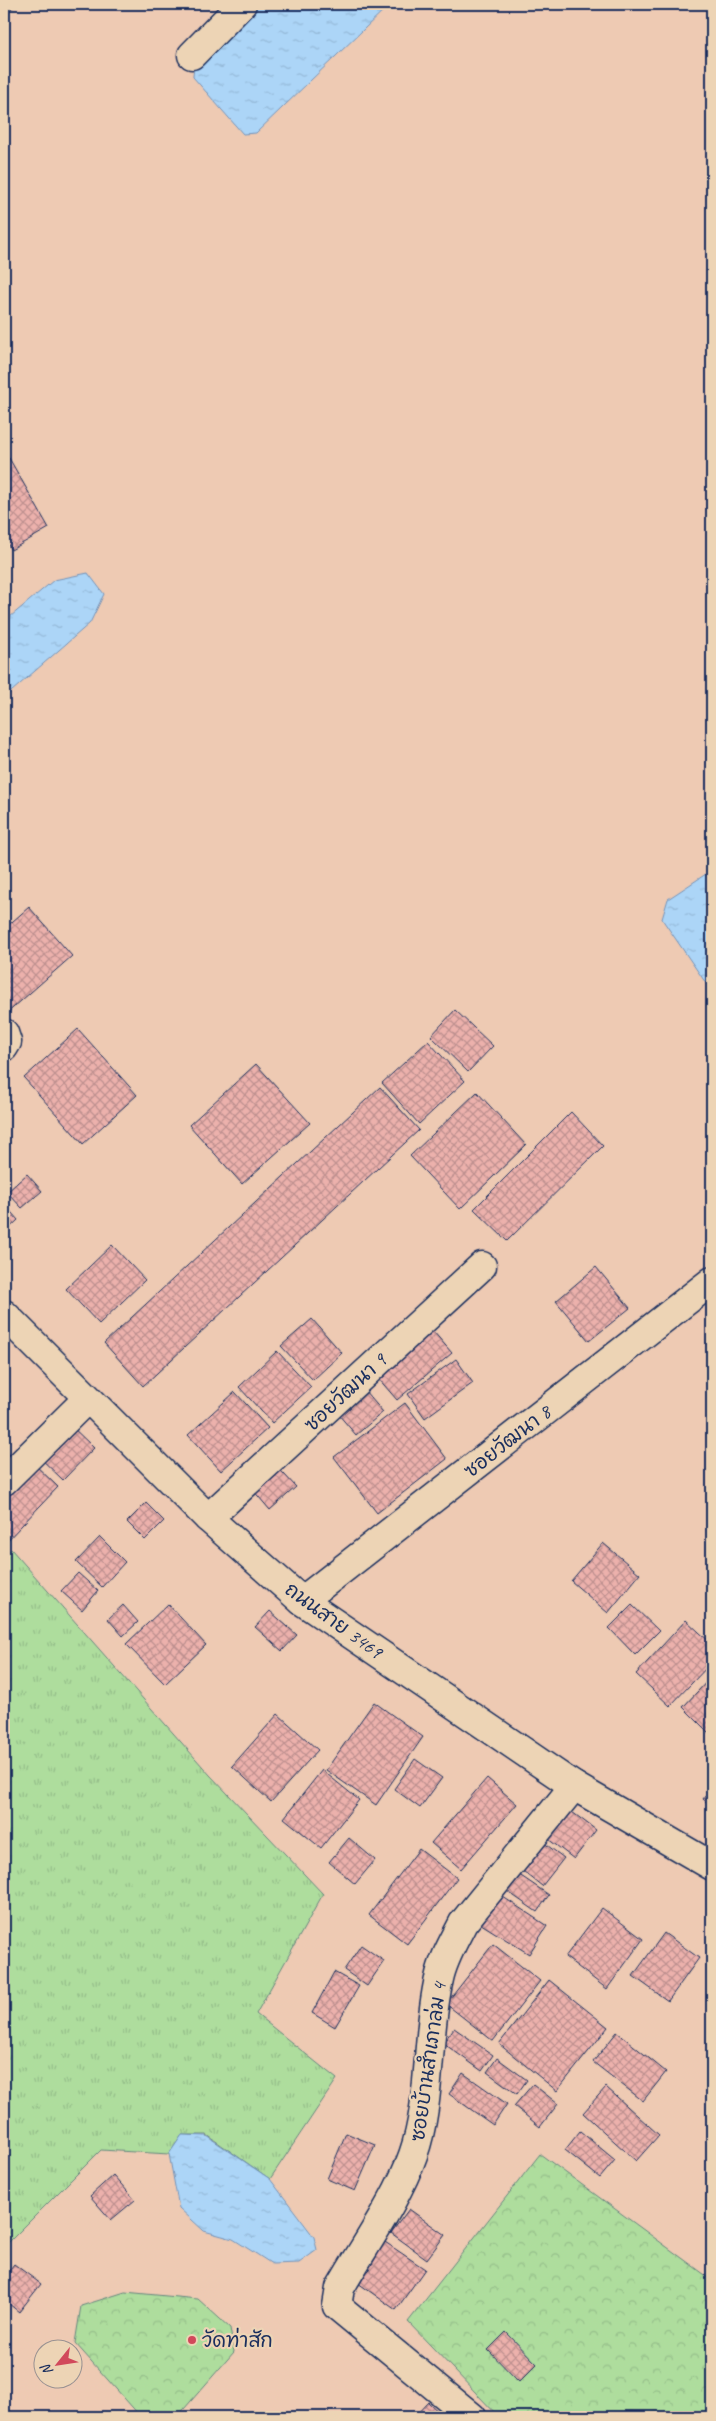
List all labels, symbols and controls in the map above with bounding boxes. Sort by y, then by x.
street label: ซอยวัฒนา 9 [299,1347,393,1437]
street label: ซอยวัฒนา 8 [459,1398,557,1483]
street label: ถนนสาย 3469 [280,1577,389,1665]
street label: ซอยบ้านสำเภาล่ม 4 [404,1979,452,2143]
place label: วัดท่าสัก [202,2327,273,2353]
marker: วัดท่าสัก [186,2334,198,2346]
north arrow [32,2338,82,2388]
text: N [36,2360,57,2378]

